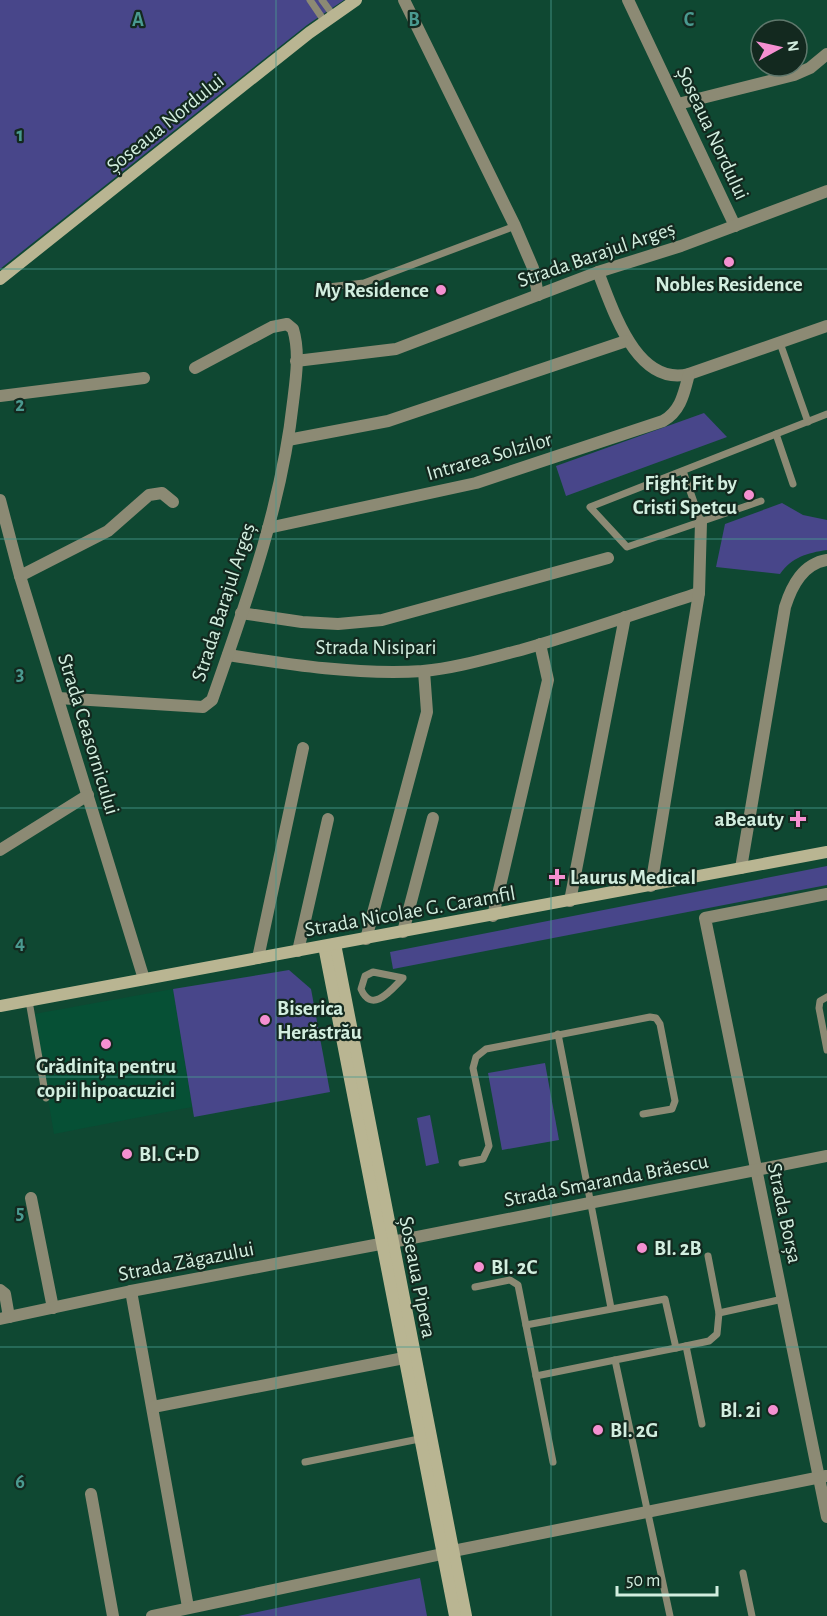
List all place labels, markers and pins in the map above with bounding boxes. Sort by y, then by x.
marker: Nobles Residence [722,255,736,269]
place label: Nobles Residence [655,274,803,295]
place label: My Residence [315,280,429,301]
marker: My Residence [434,283,448,297]
place label: Fight Fit by Cristi Spetcu [633,473,738,518]
marker: Fight Fit by Cristi Spetcu [742,488,756,502]
place label: aBeauty [715,809,785,830]
marker: aBeauty [789,810,807,828]
place label: Laurus Medical [570,867,696,888]
marker: Laurus Medical [548,868,566,886]
place label: Biserica Herăstrău [277,998,362,1043]
marker: Biserica Herăstrău [258,1013,272,1027]
marker: Grădinița pentru copii hipoacuzici [99,1037,113,1051]
place label: Grădinița pentru copii hipoacuzici [36,1056,176,1101]
place label: Bl. C+D [139,1144,200,1165]
marker: Bl. C+D [120,1147,134,1161]
place label: Bl. 2B [654,1238,702,1259]
marker: Bl. 2B [635,1241,649,1255]
place label: Bl. 2C [491,1257,538,1278]
marker: Bl. 2C [472,1260,486,1274]
place label: Bl. 2i [720,1400,761,1421]
marker: Bl. 2i [766,1403,780,1417]
place label: Bl. 2G [610,1420,658,1441]
marker: Bl. 2G [591,1423,605,1437]

